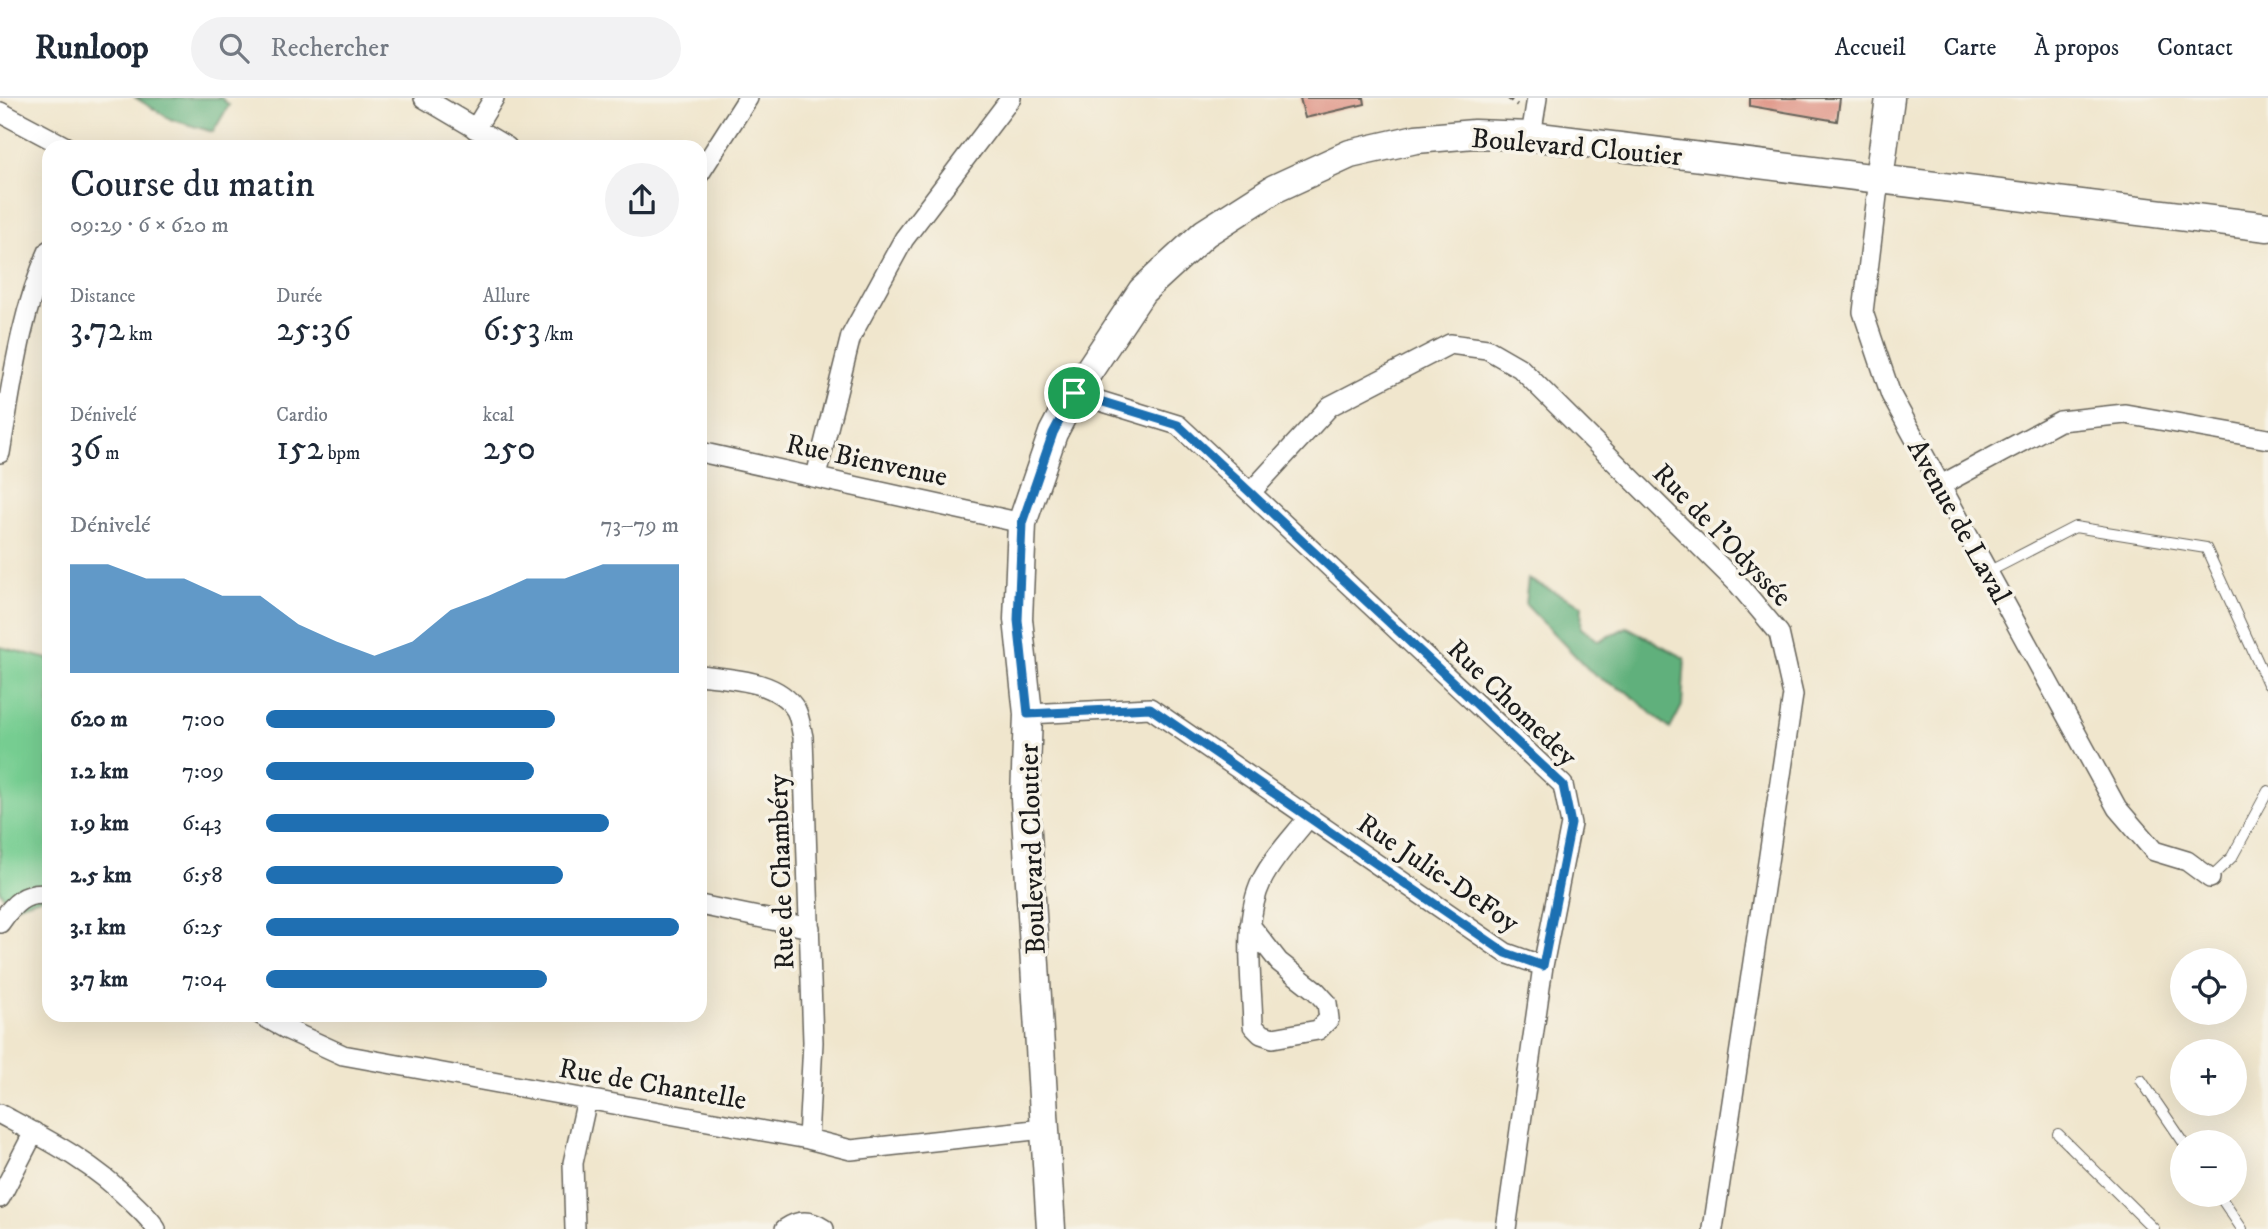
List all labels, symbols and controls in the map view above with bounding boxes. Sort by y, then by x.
search box [191,17,681,80]
text: Runloop [35,28,149,69]
icon: search [215,29,253,67]
text: Rechercher [271,32,389,65]
text: Accueil [1835,33,1906,63]
text: Carte [1944,33,1996,63]
text: À propos [2034,33,2119,63]
text: Contact [2157,33,2233,63]
street label: Boulevard Cloutier [1470,121,1684,174]
text: Course du matin [70,161,315,209]
button: share [605,163,679,237]
text: 09:29 · 6 × 620 m [70,211,229,240]
text: Distance [70,285,135,308]
text: Durée [276,285,322,308]
text: Allure [483,285,530,308]
text: 3.72 [70,308,125,352]
text: 25:36 [276,308,351,352]
text: 6:53 [483,308,540,352]
text: km [125,323,153,346]
text: /km [540,323,573,346]
pin [1044,363,1104,423]
icon: arrive [1055,374,1093,412]
text: Dénivelé [70,404,137,427]
text: Cardio [276,404,328,427]
text: kcal [483,404,514,427]
street label: Rue Bienvenue [783,426,951,495]
text: 36 [70,427,101,471]
text: 152 [276,427,324,471]
text: 250 [483,427,536,471]
street label: Avenue de Laval [1899,433,2019,611]
text: m [101,442,120,465]
text: bpm [324,442,360,465]
street label: Rue de l'Odyssée [1645,456,1799,614]
text: Dénivelé [70,511,151,540]
text: 73–79 m [600,511,679,540]
street label: Rue Chomedey [1439,632,1585,774]
text: 620 m [70,705,128,734]
text: 7:00 [182,705,225,734]
street label: Boulevard Cloutier [1011,742,1054,955]
text: 1.2 km [70,757,129,786]
text: 7:09 [182,757,224,786]
street label: Rue de Chambéry [761,773,802,970]
street label: Rue Julie-DeFoy [1350,806,1526,941]
text: 1.9 km [70,809,129,838]
text: 6:43 [182,809,222,838]
text: 2.5 km [70,861,132,890]
text: 6:58 [182,861,223,890]
text: 3.1 km [70,913,126,942]
text: 6:25 [182,913,223,942]
map controls [2170,948,2247,1207]
button: locate [2170,948,2247,1025]
text: 3.7 km [70,965,128,994]
text: 7:04 [182,965,226,994]
button: + [2170,1039,2247,1116]
street label: Rue de Chantelle [556,1051,749,1118]
button: − [2170,1130,2247,1207]

